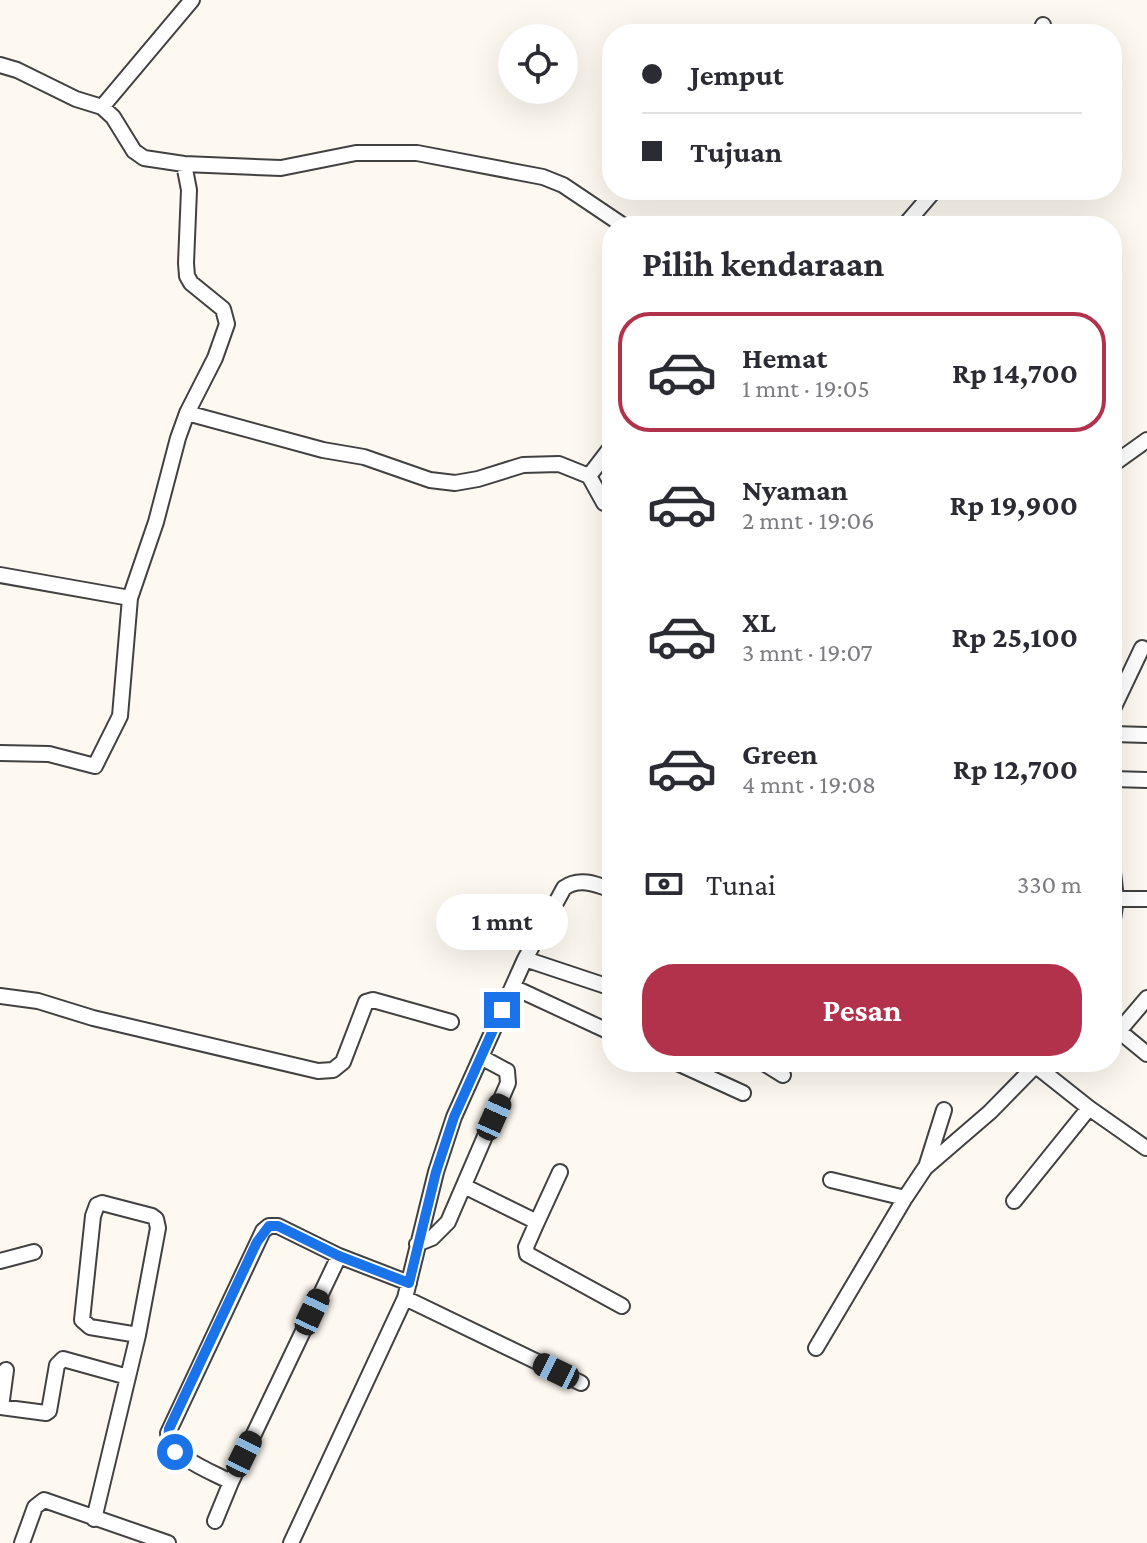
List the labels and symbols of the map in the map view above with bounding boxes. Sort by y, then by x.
callout: 1 mnt [436,894,568,950]
route end [484,992,520,1028]
car [473,1090,515,1144]
car [291,1285,333,1339]
car [529,1350,583,1392]
car [223,1427,265,1481]
route start [157,1434,193,1470]

